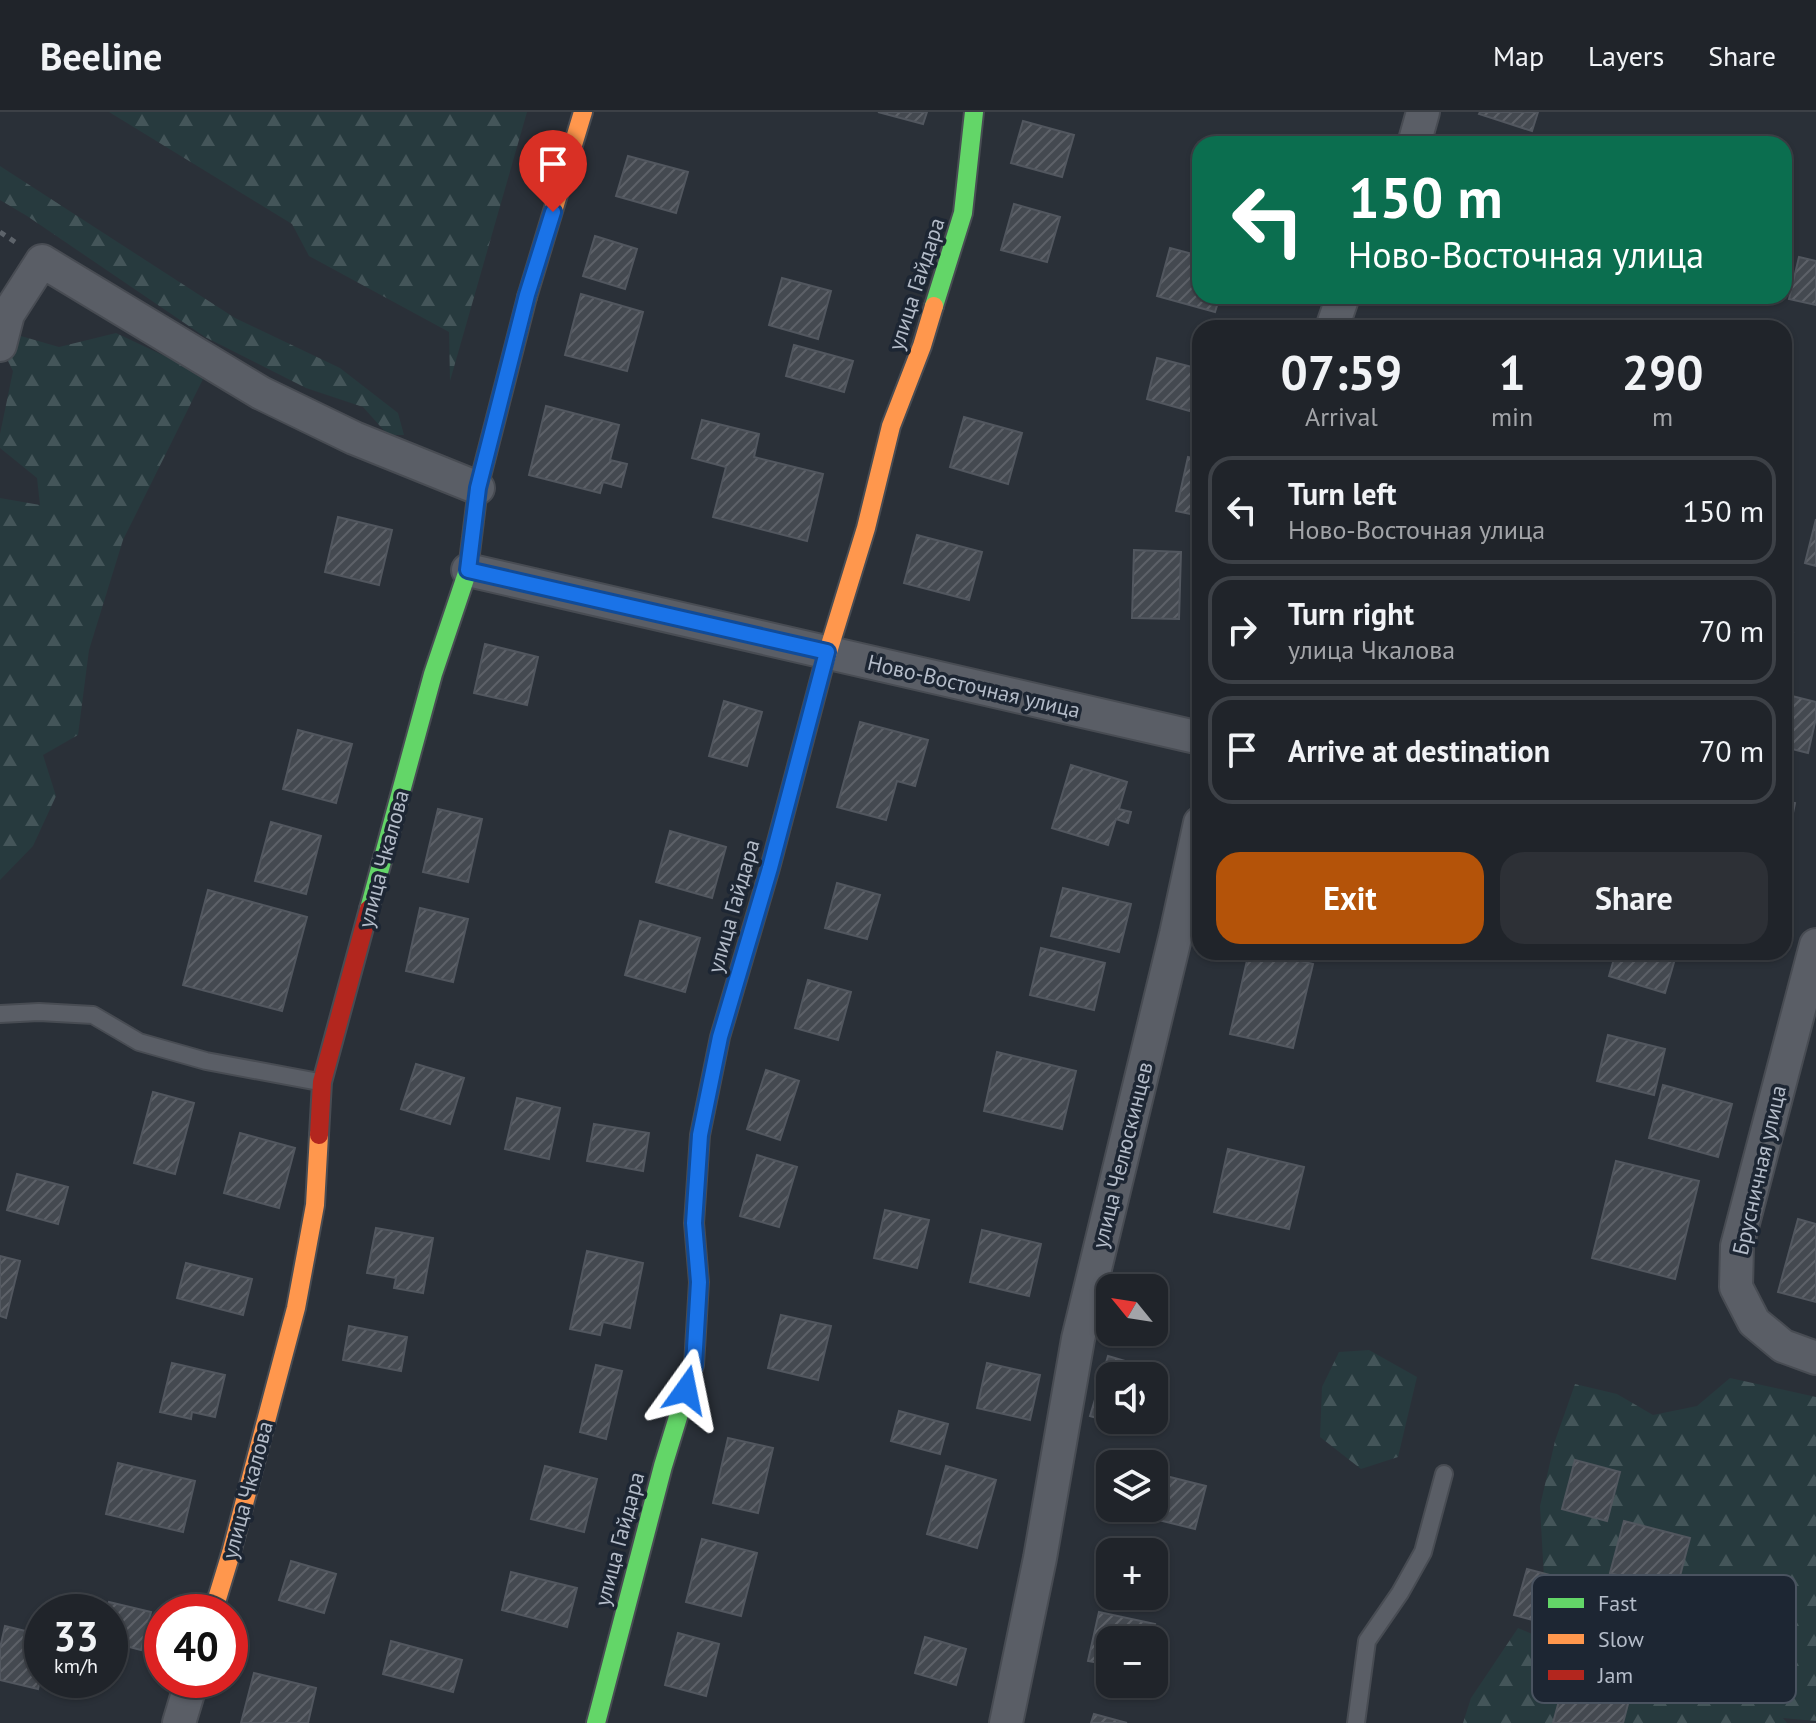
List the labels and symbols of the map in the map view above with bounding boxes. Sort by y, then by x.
pin [519,130,587,212]
street label: улица Гайдара [881,214,951,354]
street label: Ново-Восточная улица [865,648,1083,724]
street label: улица Чкалова [351,787,415,931]
street label: улица Гайдара [701,836,765,976]
street label: улица Челюскинцев [1085,1059,1159,1251]
street label: Брусничная улица [1726,1082,1792,1258]
north arrow [1096,1274,1168,1346]
position arrow [644,1348,728,1432]
street label: улица Чкалова [215,1418,279,1562]
street label: улица Гайдара [588,1469,650,1609]
legend [1532,1575,1796,1703]
text: Fast [1598,1589,1638,1617]
speed limit sign: 40 [144,1594,248,1698]
text: Slow [1598,1625,1644,1653]
text: Jam [1597,1661,1633,1689]

